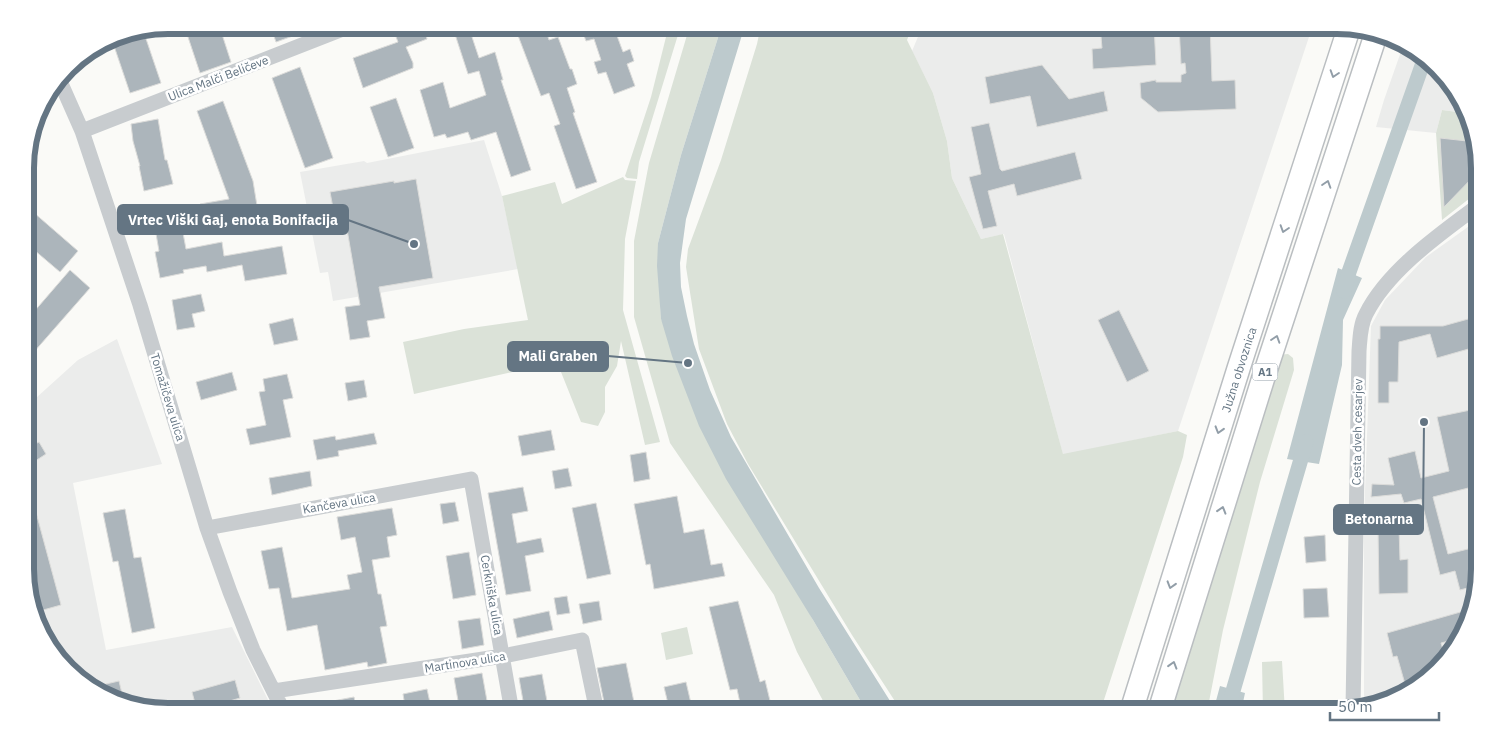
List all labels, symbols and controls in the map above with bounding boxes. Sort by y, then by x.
street label: Ulica Malči Beličeve [166,52,271,104]
one-way arrow [1330,70,1340,78]
one-way arrow [1321,181,1331,189]
callout: Vrtec Viški Gaj, enota Bonifacija [118,205,348,234]
text: Vrtec Viški Gaj, enota Bonifacija [128,211,338,229]
one-way arrow [1280,224,1290,232]
street label: Južna obvoznica [1218,324,1259,414]
one-way arrow [1270,335,1280,343]
callout: Mali Graben [508,342,608,371]
text: Mali Graben [518,347,598,365]
street label: Tomažičeva ulica [147,351,189,443]
road number: A1 [1252,364,1278,381]
street label: Cesta dveh cesarjev [1349,378,1365,486]
one-way arrow [1215,425,1225,434]
street label: Kančeva ulica [301,489,377,517]
callout: Betonarna [1334,505,1423,534]
one-way arrow [1216,506,1226,515]
text: Betonarna [1345,510,1413,528]
street label: Cerkniška ulica [478,554,507,637]
one-way arrow [1166,580,1176,589]
street label: Martinova ulica [423,648,507,676]
one-way arrow [1168,662,1178,670]
scale bar [1330,690,1439,722]
text: 50 m [1338,697,1373,716]

